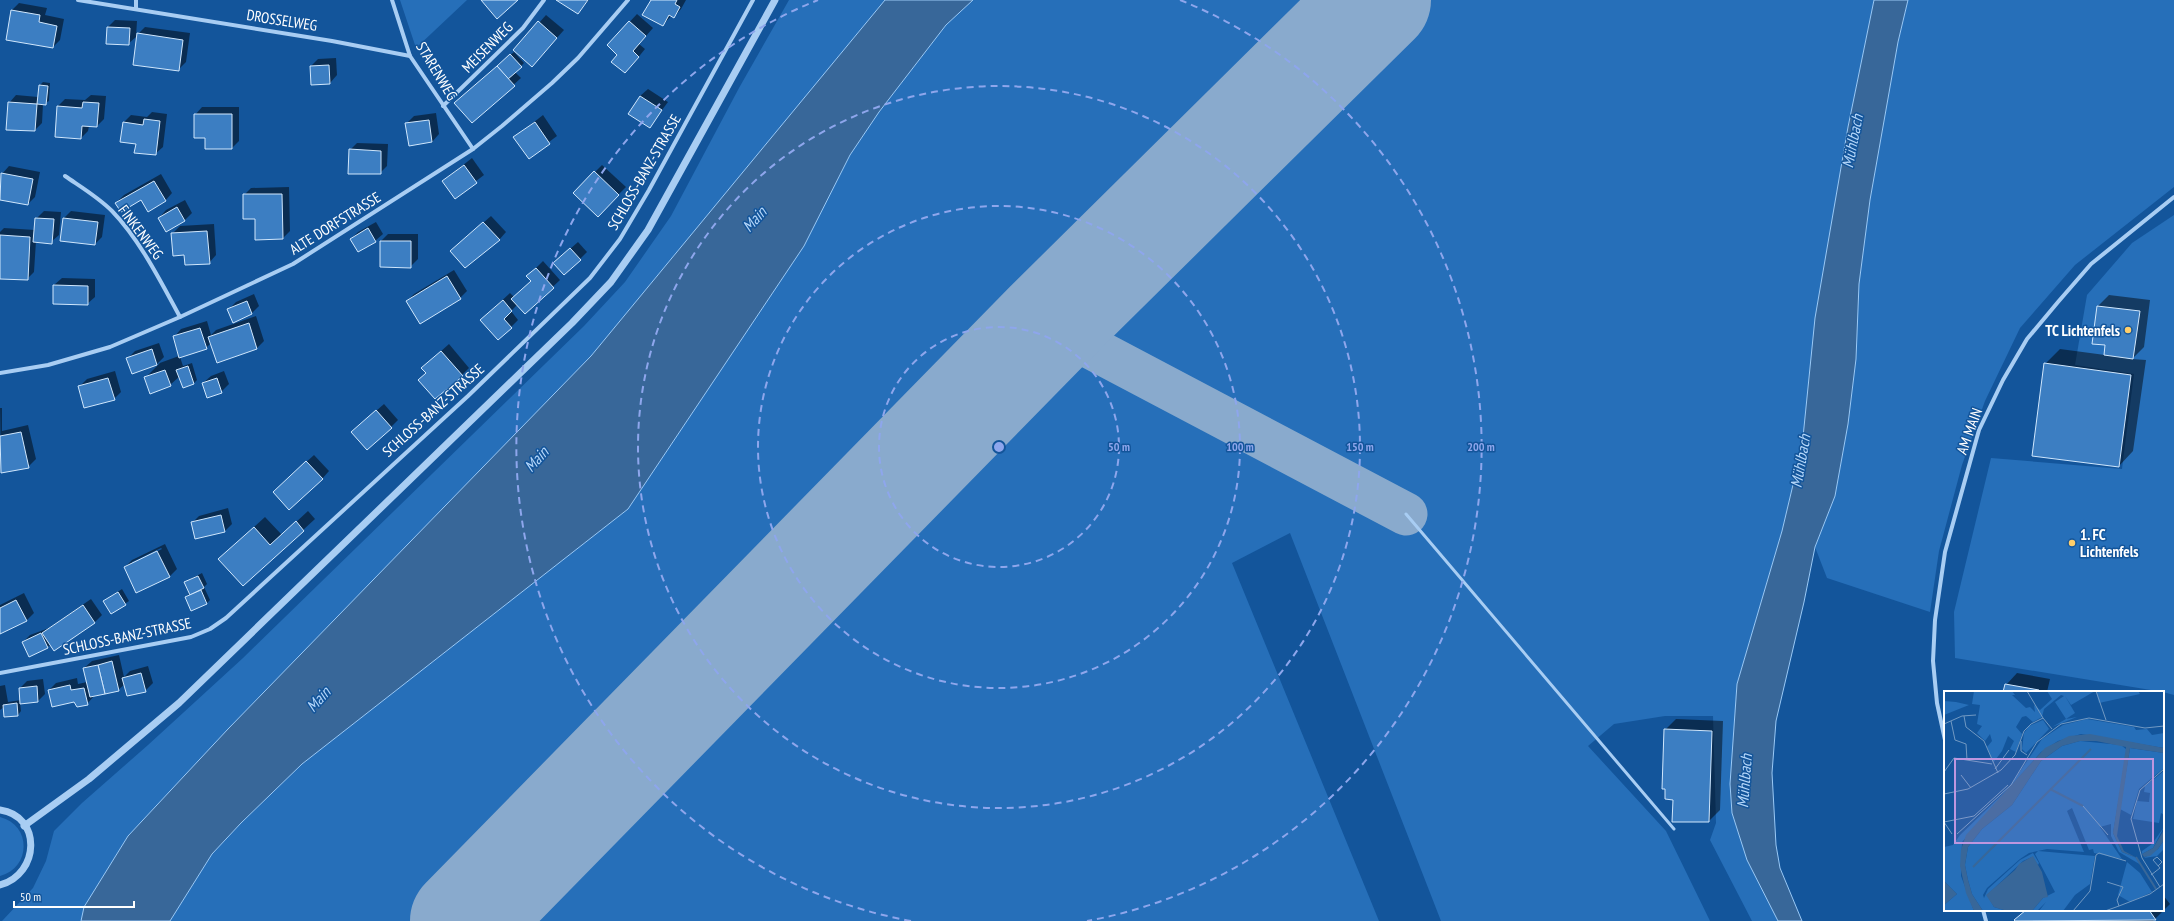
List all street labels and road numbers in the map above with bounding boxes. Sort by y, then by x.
street label: DROSSELWEG [245,5,319,35]
street label: MEISENWEG [458,18,516,76]
street label: STARENWEG [412,38,462,104]
street label: SCHLOSS-BANZ-STRASSE [603,111,685,233]
street label: ALTE DORFSTRASSE [286,187,384,259]
street label: FINKENWEG [114,201,168,263]
street label: SCHLOSS-BANZ-STRASSE [378,359,488,461]
street label: AM MAIN [1952,405,1986,457]
street label: SCHLOSS-BANZ-STRASSE [61,613,193,659]

